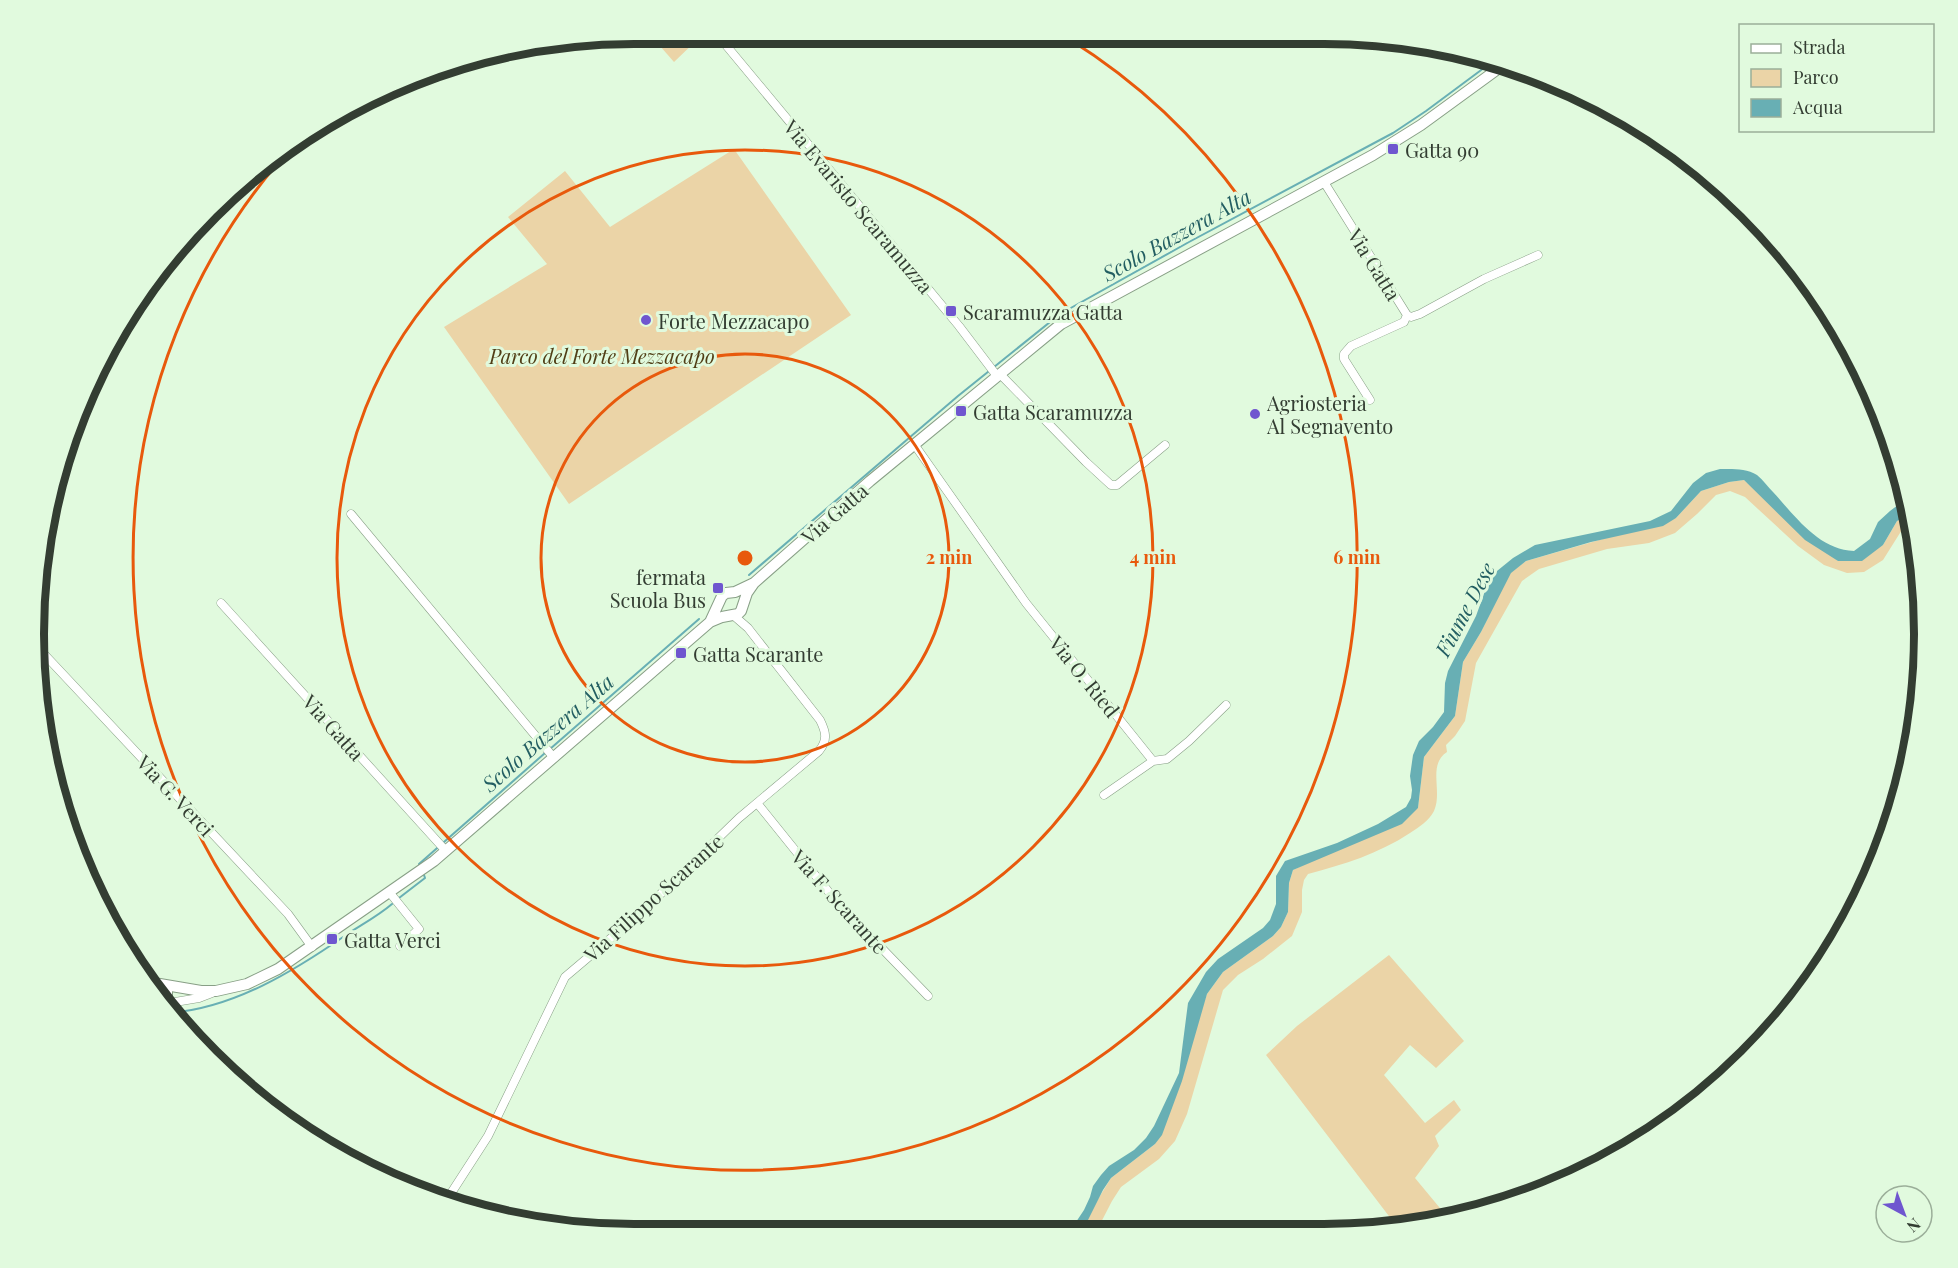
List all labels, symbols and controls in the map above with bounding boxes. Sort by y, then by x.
legend [1739,24,1934,132]
text: Strada [1793,35,1846,59]
text: Parco [1793,65,1839,89]
text: Acqua [1792,95,1843,119]
street label: Via Evaristo Scaramuzza [778,113,940,299]
place label: Gatta 90 [1405,136,1479,163]
marker: Gatta 90 [1386,142,1400,156]
water label: Scolo Bazzera Alta [1096,181,1255,287]
street label: Via Gatta [1342,222,1408,305]
place label: Scaramuzza Gatta [963,298,1123,325]
marker: Scaramuzza Gatta [944,304,958,318]
place label: Forte Mezzacapo [658,307,809,334]
marker: Forte Mezzacapo [639,313,653,327]
park label: Parco del Forte Mezzacapo [488,342,715,369]
place label: Agriosteria Al Segnavento [1266,389,1393,439]
place label: Gatta Scaramuzza [973,398,1133,425]
marker: Gatta Scaramuzza [954,404,968,418]
marker: Agriosteria Al Segnavento [1248,407,1262,421]
street label: Via Gatta [794,477,873,550]
text: 2 min [926,545,972,569]
text: 4 min [1130,545,1176,569]
text: 6 min [1333,545,1381,569]
centre of rings [735,548,755,568]
water label: Fiume Dese [1427,557,1500,662]
place label: fermata Scuola Bus [610,563,706,613]
marker: fermata Scuola Bus [711,581,725,595]
street label: Via O. Ried [1043,629,1126,723]
place label: Gatta Scarante [693,640,823,667]
marker: Gatta Scarante [674,646,688,660]
water label: Scolo Bazzera Alta [474,667,619,798]
street label: Via Gatta [297,688,371,766]
street label: Via G. Verci [131,748,221,841]
street label: Via Filippo Scarante [577,827,729,968]
street label: Via F. Scarante [785,842,894,959]
place label: Gatta Verci [344,926,441,953]
marker: Gatta Verci [325,932,339,946]
north arrow [1874,1184,1934,1244]
text: N [1903,1214,1925,1238]

